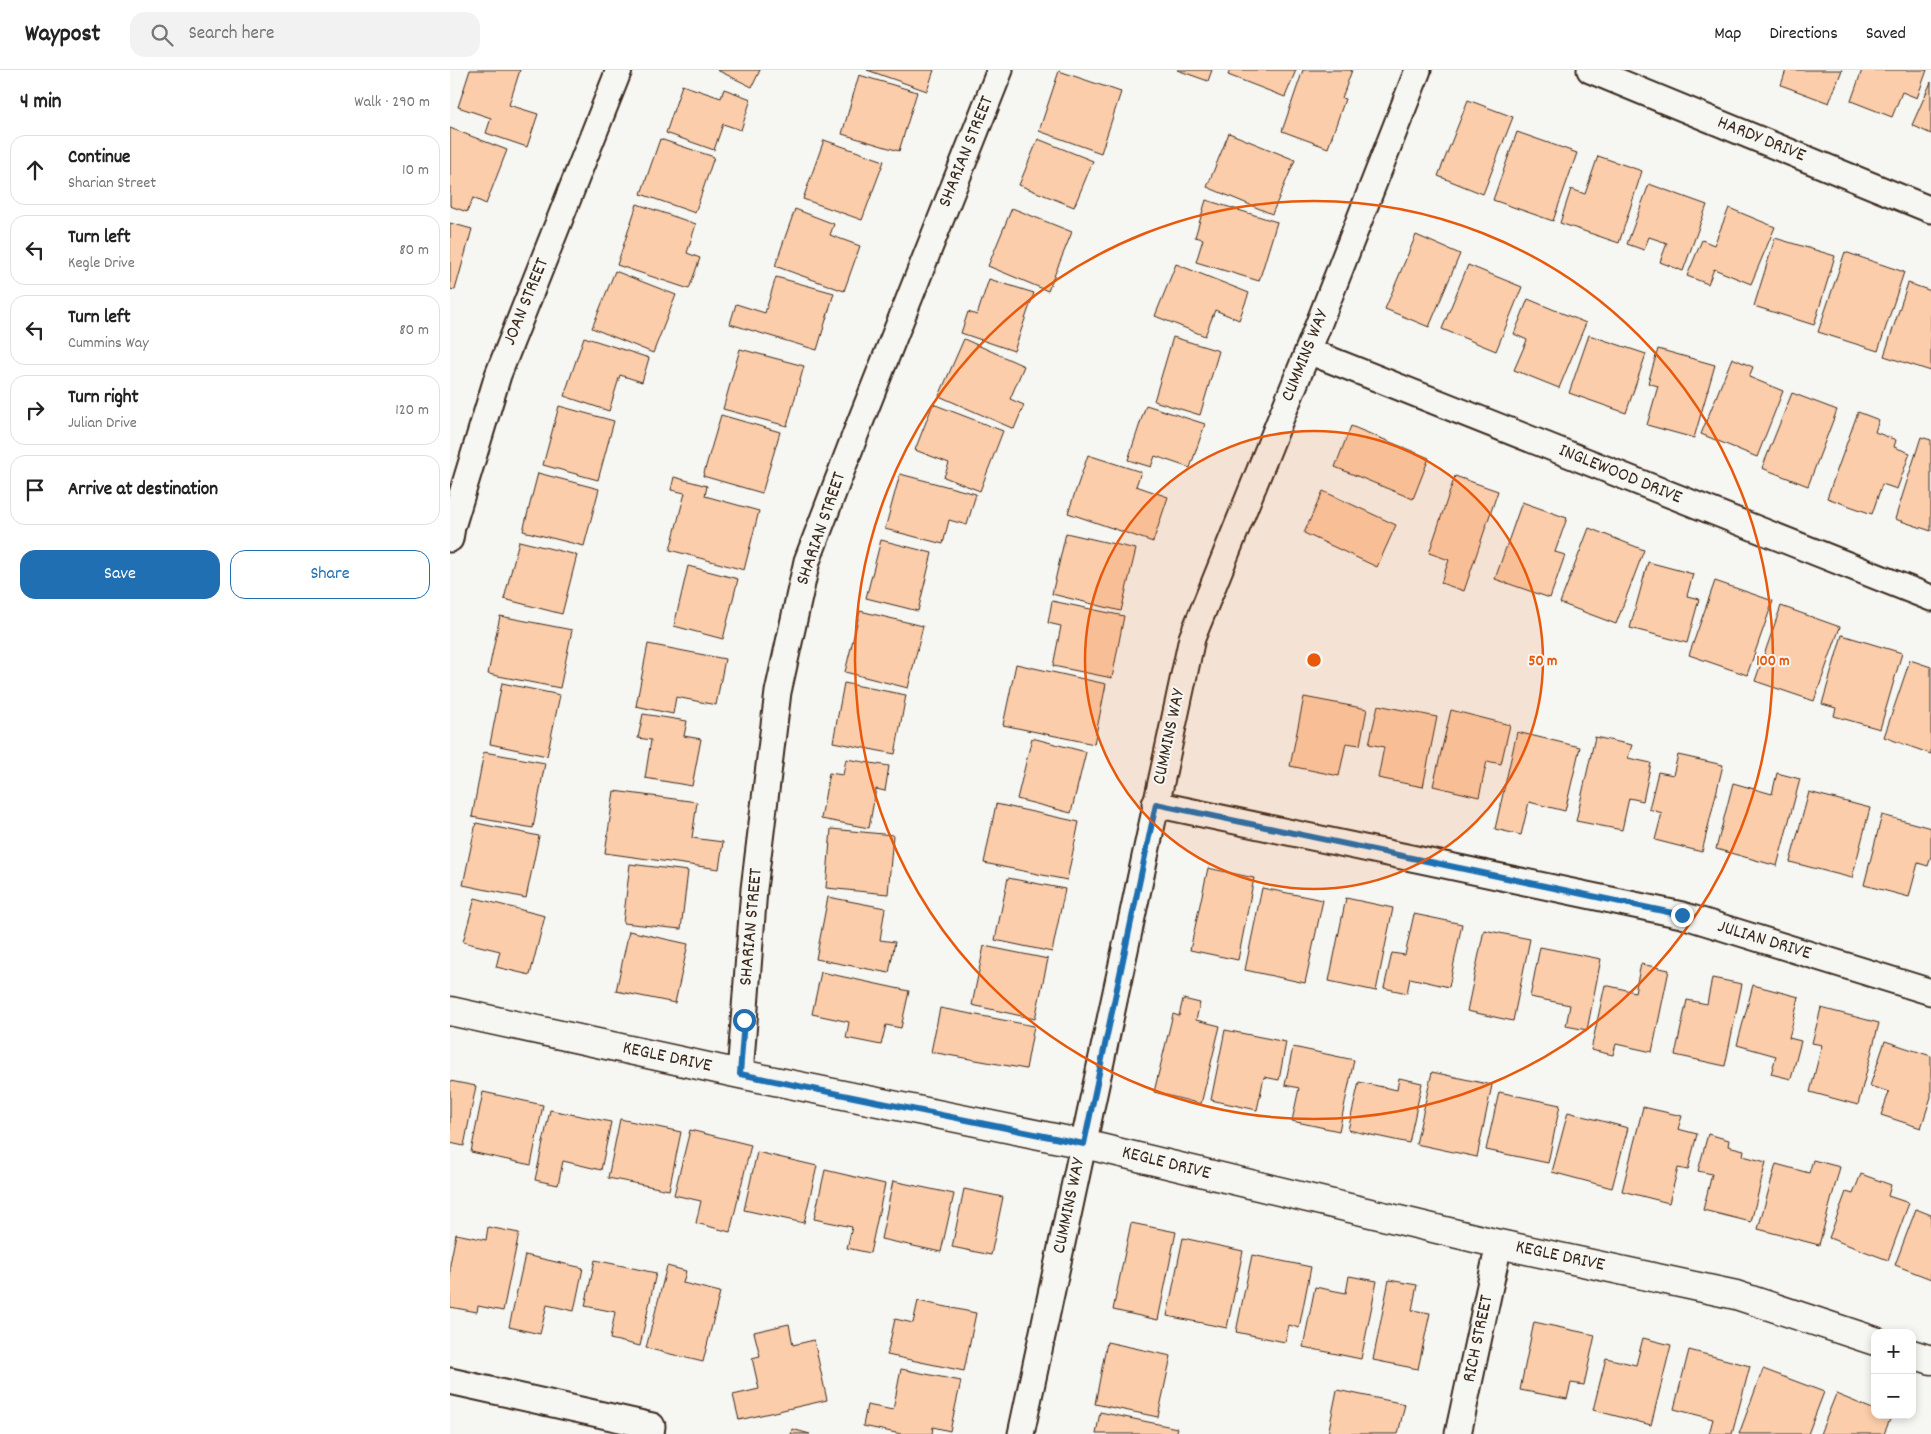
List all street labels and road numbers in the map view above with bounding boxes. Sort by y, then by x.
street label: SHARIAN STREET [932,92,1002,212]
street label: HARDY DRIVE [1713,110,1810,170]
street label: JOAN STREET [497,254,557,350]
street label: CUMMINS WAY [1275,305,1337,406]
street label: INGLEWOOD DRIVE [1554,438,1686,512]
street label: SHARIAN STREET [790,469,854,589]
street label: CUMMINS WAY [1147,686,1194,787]
street label: SHARIAN STREET [733,867,771,987]
street label: JULIAN DRIVE [1714,914,1814,968]
street label: KEGLE DRIVE [620,1035,714,1081]
street label: KEGLE DRIVE [1119,1140,1214,1188]
street label: CUMMINS WAY [1047,1155,1094,1256]
street label: KEGLE DRIVE [1513,1234,1607,1280]
street label: RICH STREET [1457,1292,1502,1385]

